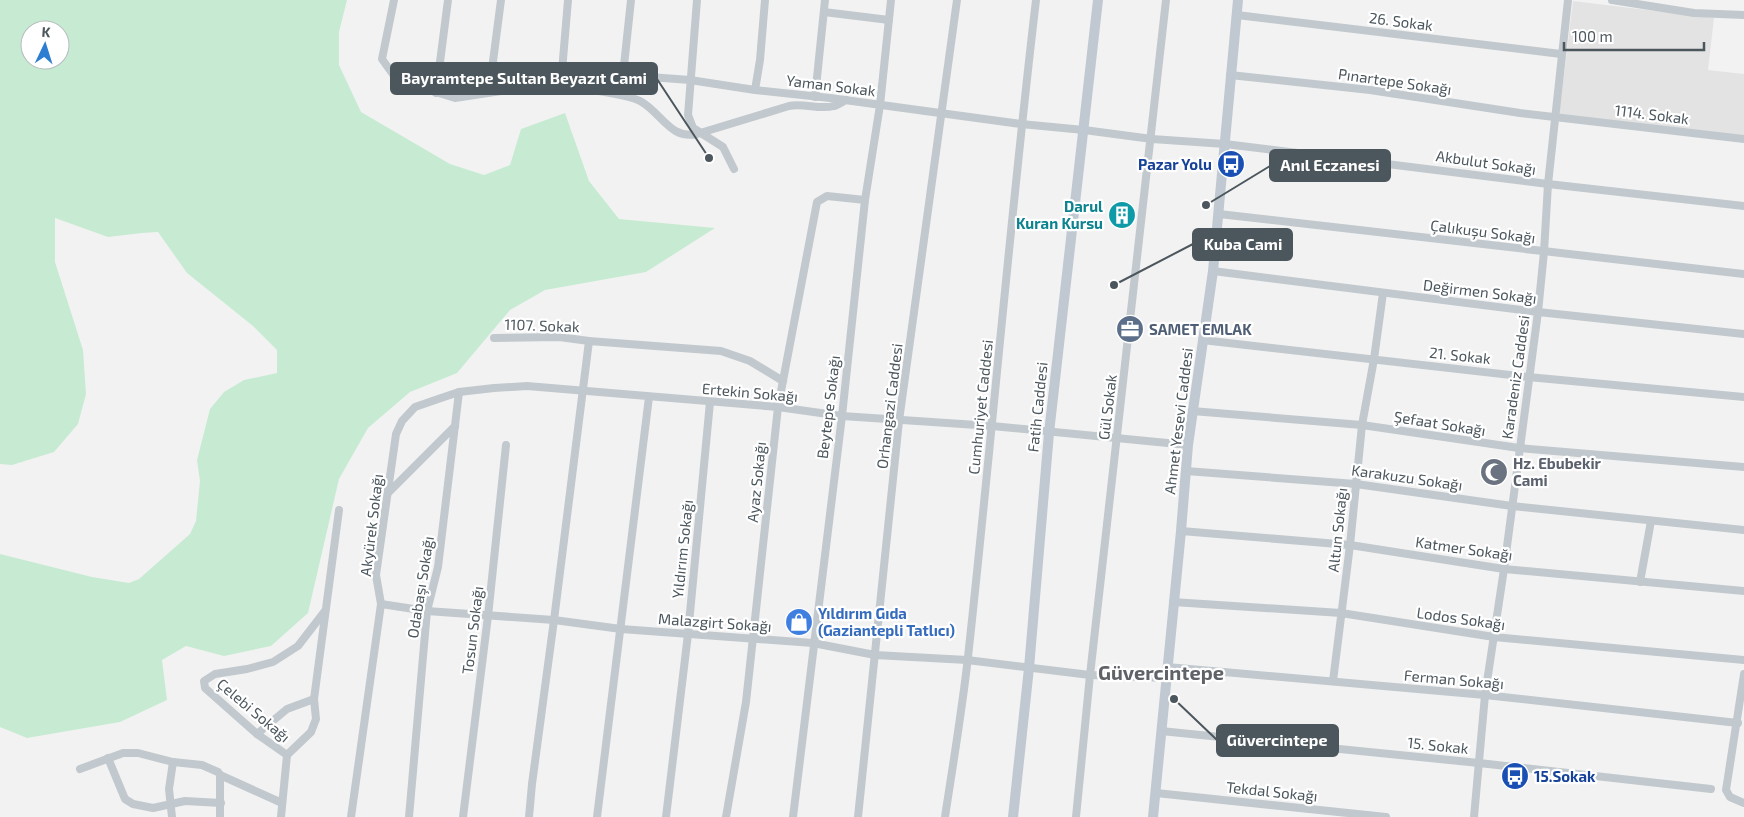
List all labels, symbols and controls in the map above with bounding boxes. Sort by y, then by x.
street label: 26. Sokak [1368,8,1434,34]
north arrow [20,20,70,70]
scale bar [1564,20,1704,52]
text: K [41,23,51,40]
text: 100 m [1572,27,1613,45]
callout: Bayramtepe Sultan Beyazıt Cami [391,63,657,94]
street label: Pınartepe Sokağı [1337,64,1453,98]
text: Bayramtepe Sultan Beyazıt Cami [401,68,647,88]
street label: Yaman Sokak [785,71,877,99]
street label: 1114. Sokak [1614,101,1690,128]
street label: Akbulut Sokağı [1435,146,1537,178]
bus stop icon: Pazar Yolu [1216,149,1246,179]
callout: Anıl Eczanesi [1270,150,1390,181]
place label: Pazar Yolu [1138,155,1212,173]
text: Anıl Eczanesi [1280,155,1380,174]
place label: Darul Kuran Kursu [1016,197,1103,232]
building icon: Darul Kuran Kursu [1107,200,1137,230]
street label: Çalıkuşu Sokağı [1429,216,1537,247]
callout: Kuba Cami [1193,229,1292,260]
text: Kuba Cami [1204,234,1282,253]
street label: Değirmen Sokağı [1422,275,1538,307]
office icon: SAMET EMLAK [1115,314,1145,344]
street label: Karadeniz Caddesi [1497,314,1533,440]
street label: 1107. Sokak [504,315,580,335]
place label: SAMET EMLAK [1149,320,1252,338]
street label: Cumhuriyet Caddesi [964,339,996,475]
street label: Orhangazi Caddesi [872,342,906,470]
street label: 21. Sokak [1428,343,1492,367]
street label: Ahmet Yesevi Caddesi [1160,347,1196,495]
street label: Beytepe Sokağı [813,354,843,460]
street label: Fatih Caddesi [1023,361,1051,453]
street label: Gül Sokak [1094,373,1120,441]
street label: Ertekin Sokağı [701,379,799,405]
street label: Şefaat Sokağı [1393,407,1487,440]
street label: Ayaz Sokağı [743,441,769,523]
place label: Hz. Ebubekir Cami [1513,454,1602,489]
mosque icon: Hz. Ebubekir Cami [1479,457,1509,487]
street label: Karakuzu Sokağı [1350,460,1464,494]
street label: Akyürek Sokağı [356,473,386,577]
street label: Altun Sokağı [1324,487,1350,573]
street label: Yıldırım Sokağı [668,499,696,599]
street label: Katmer Sokağı [1414,532,1514,564]
street label: Odabaşı Sokağı [403,535,438,640]
street label: Tosun Sokağı [458,585,486,675]
street label: Lodos Sokağı [1416,603,1506,633]
place label: Yıldırım Gıda (Gaziantepli Tatlıcı) [818,604,955,639]
shop icon: Yıldırım Gıda (Gaziantepli Tatlıcı) [784,607,814,637]
street label: Malazgirt Sokağı [658,609,772,635]
district label: Güvercintepe [1098,660,1224,684]
street label: Ferman Sokağı [1403,666,1505,692]
street label: Çelebi Sokağı [213,674,294,746]
callout: Güvercintepe [1217,725,1338,756]
text: Güvercintepe [1227,730,1327,749]
street label: 15. Sokak [1407,733,1470,757]
bus stop icon: 15.Sokak [1500,761,1530,791]
place label: 15.Sokak [1534,767,1596,785]
street label: Tekdal Sokağı [1225,777,1319,805]

